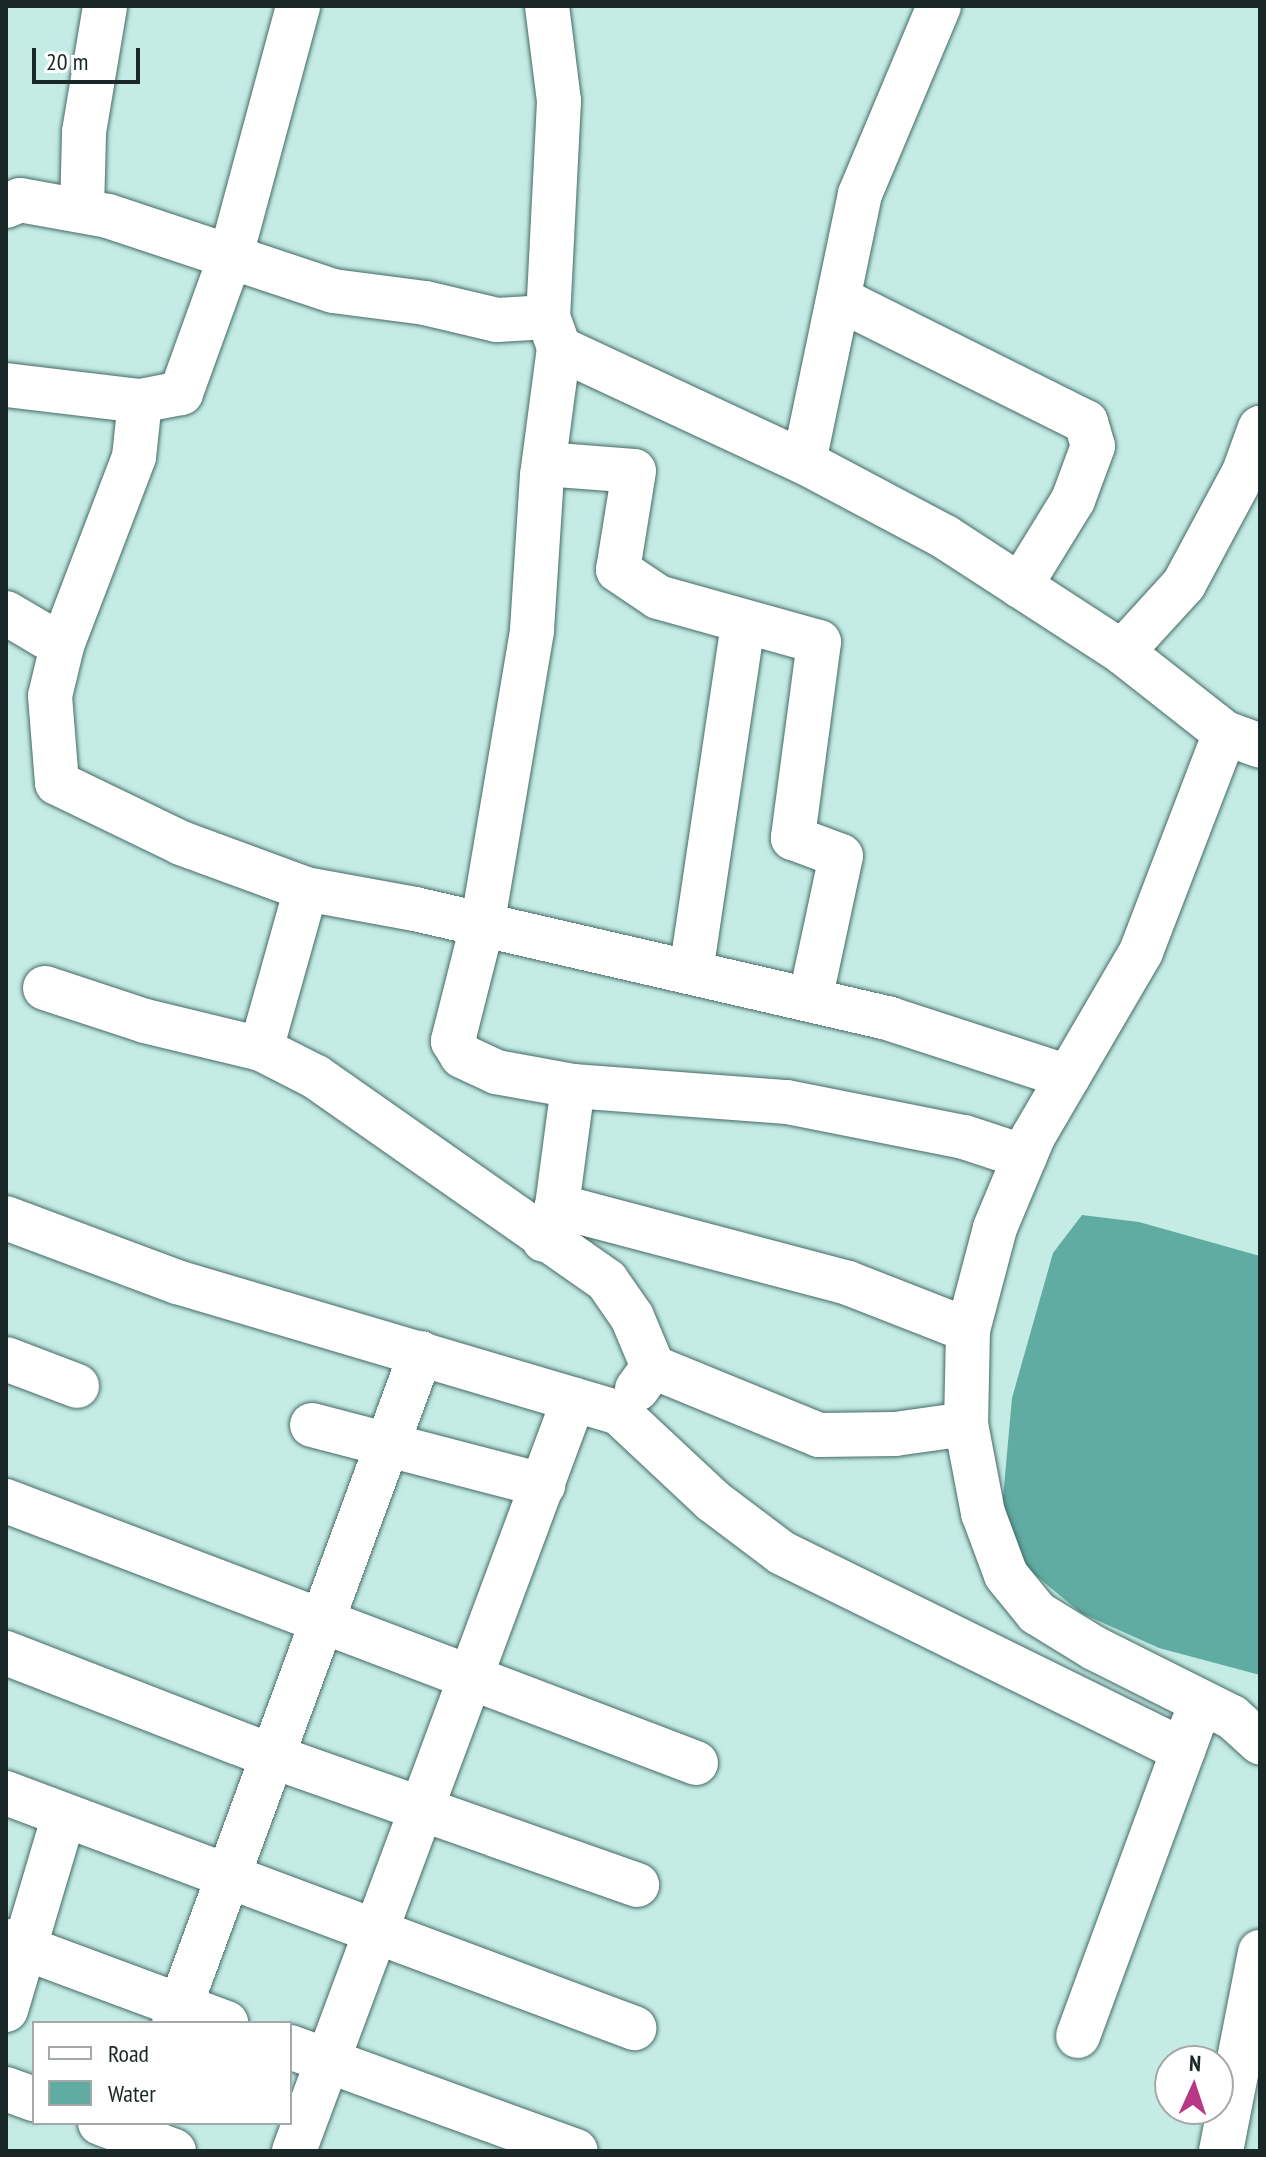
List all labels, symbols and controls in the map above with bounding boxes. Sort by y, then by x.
scale bar [36,32,144,82]
text: 20 m [46,46,88,77]
legend [32,2021,292,2125]
text: Road [108,2038,149,2069]
north arrow [1154,2045,1234,2125]
text: N [1188,2049,1202,2077]
text: Water [108,2078,156,2109]

